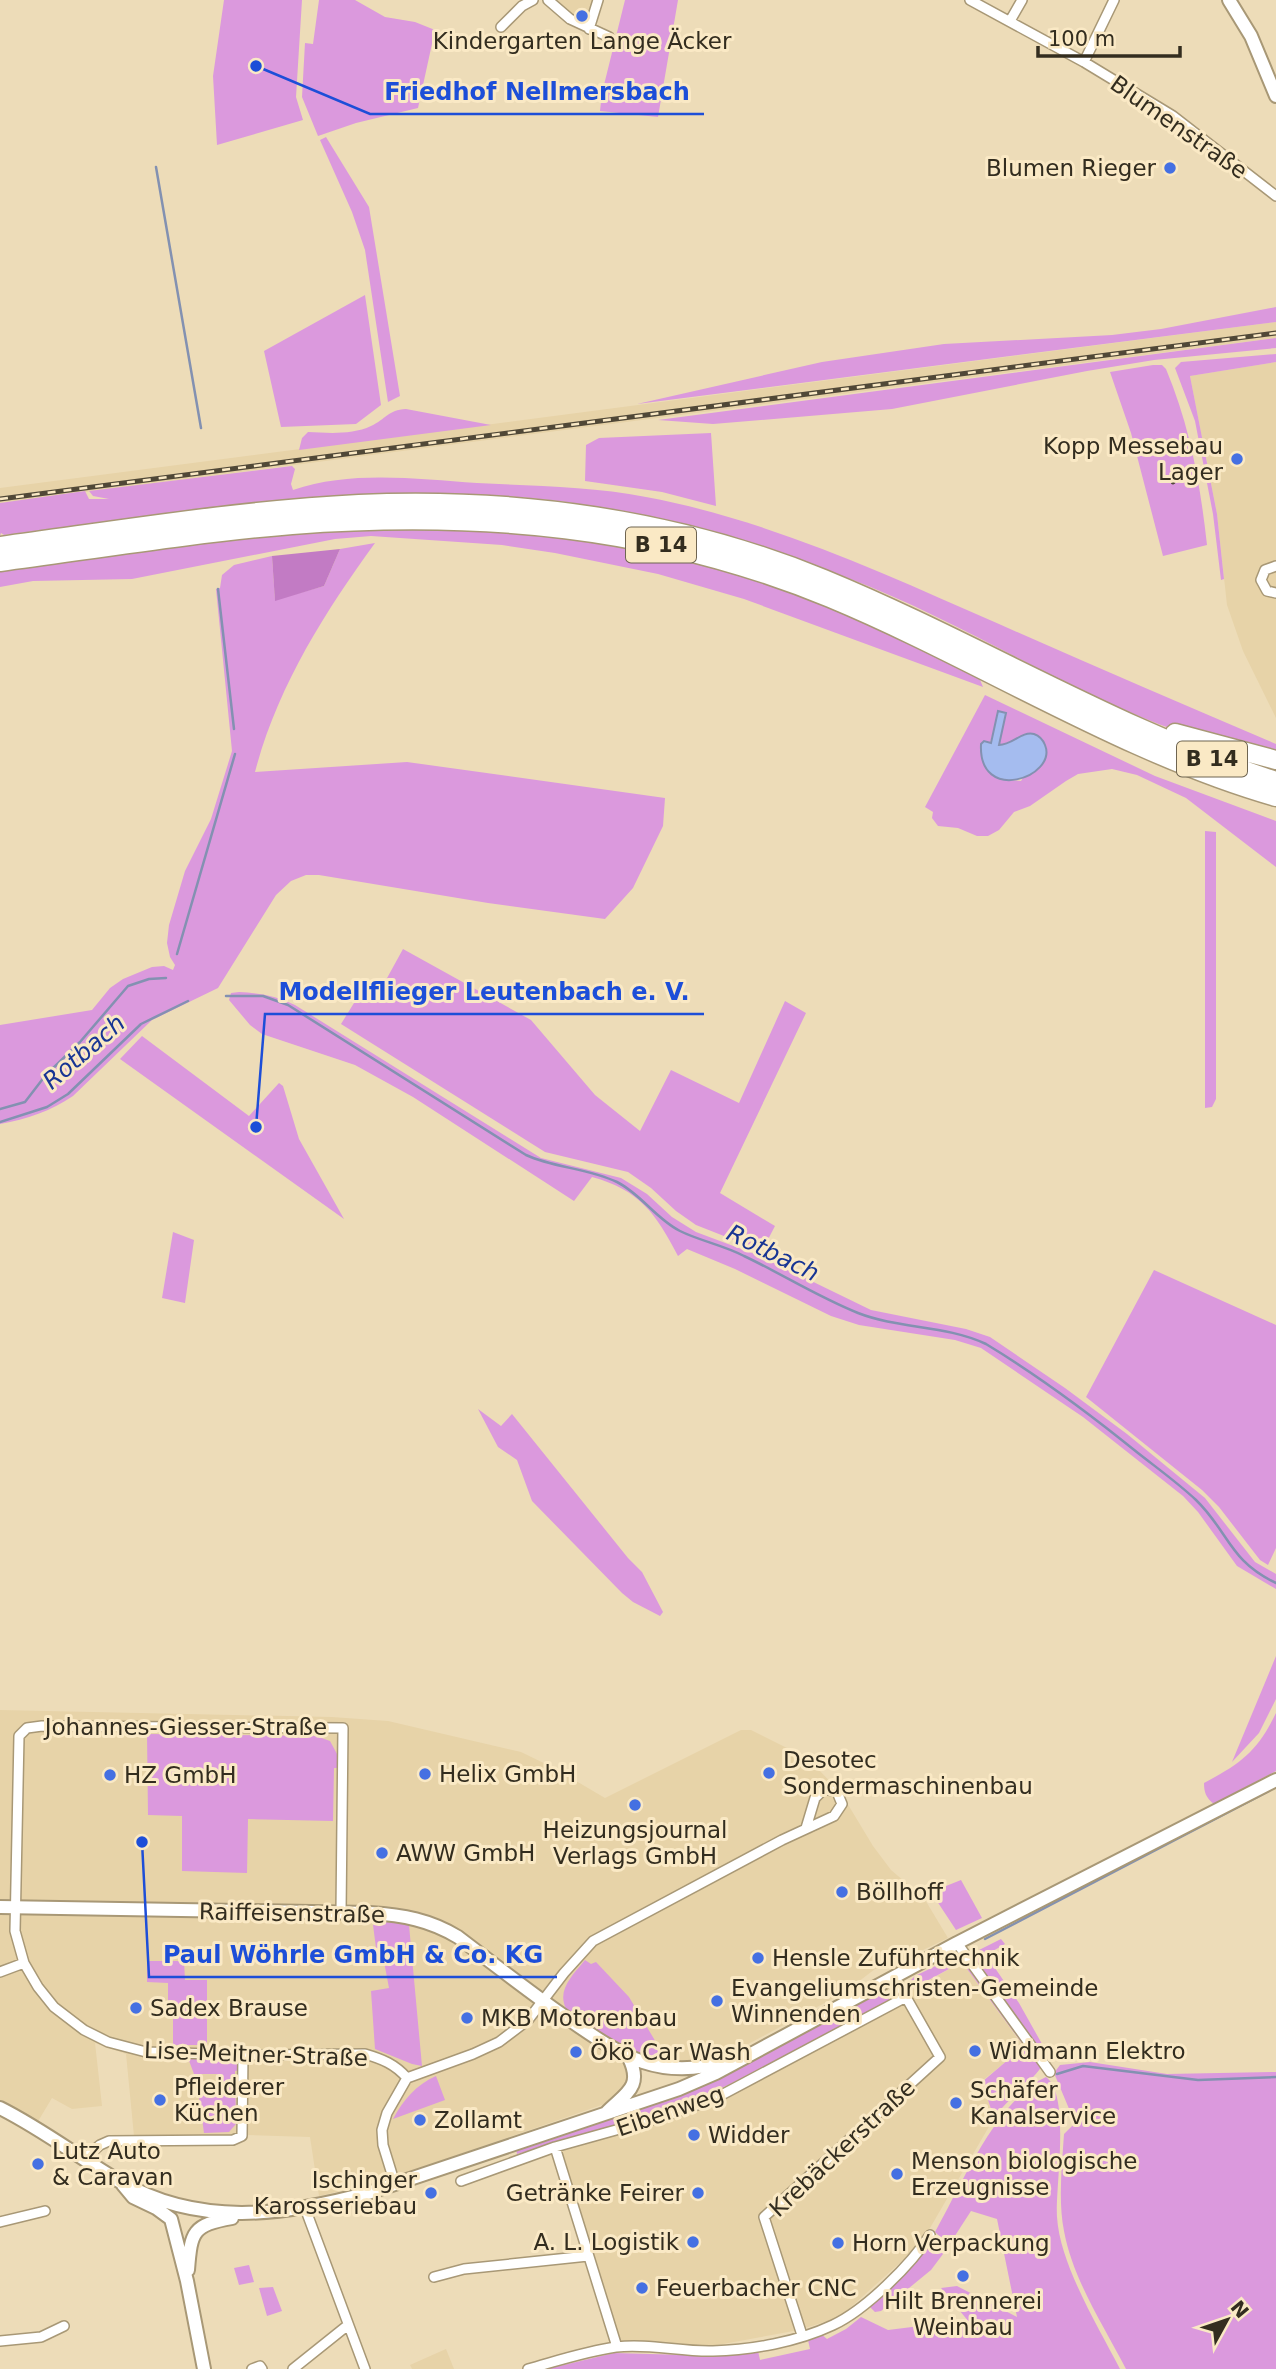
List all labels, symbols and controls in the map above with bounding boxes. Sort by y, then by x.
marker: Kindergarten Lange Äcker [574,8,590,24]
scale bar [1038,14,1180,58]
place label: Kindergarten Lange Äcker [433,27,732,54]
text: 100 m [1048,27,1115,51]
callout: Friedhof Nellmersbach [370,69,704,114]
street label: Blumenstraße [1106,70,1252,184]
text: Friedhof Nellmersbach [384,78,690,106]
place label: Blumen Rieger [986,155,1157,181]
marker: Blumen Rieger [1162,160,1178,176]
place label: Kopp Messebau Lager [1043,433,1224,485]
marker: Kopp Messebau Lager [1229,451,1245,467]
road number: B 14 [626,528,696,562]
road number: B 14 [1177,742,1247,776]
callout: Modellflieger Leutenbach e. V. [265,969,704,1014]
text: Modellflieger Leutenbach e. V. [278,978,690,1006]
water label: Rotbach [37,1009,131,1095]
water label: Rotbach [722,1219,824,1287]
street label: Johannes-Giesser-Straße [43,1714,327,1740]
place label: Desotec Sondermaschinenbau [783,1747,1033,1799]
place label: Helix GmbH [439,1761,576,1787]
place label: HZ GmbH [124,1762,236,1788]
marker: Desotec Sondermaschinenbau [761,1765,777,1781]
marker: Helix GmbH [417,1766,433,1782]
marker: HZ GmbH [102,1767,118,1783]
marker: Heizungsjournal Verlags GmbH [627,1797,643,1813]
place label: Heizungsjournal Verlags GmbH [543,1817,727,1869]
place label: AWW GmbH [396,1840,535,1866]
marker: AWW GmbH [374,1845,390,1861]
place label: Böllhoff [856,1879,944,1905]
marker: Böllhoff [834,1884,850,1900]
street label: Raiffeisenstraße [199,1898,385,1928]
callout: Paul Wöhrle GmbH & Co. KG [149,1932,557,1977]
text: Paul Wöhrle GmbH & Co. KG [163,1941,543,1969]
place label: Hensle Zuführtechnik [772,1945,1020,1971]
marker: Hensle Zuführtechnik [750,1950,766,1966]
place label: Evangeliumschristen-Gemeinde Winnenden [731,1975,1099,2027]
marker: Evangeliumschristen-Gemeinde Winnenden [709,1993,725,2009]
place label: Sadex Brause [150,1995,308,2021]
marker: Sadex Brause [128,2000,144,2016]
place label: MKB Motorenbau [481,2005,677,2031]
marker: MKB Motorenbau [459,2010,475,2026]
street label: Lise-Meitner-Straße [144,2037,368,2071]
place label: Ökö Car Wash [590,2038,751,2065]
place label: Widmann Elektro [989,2038,1186,2064]
marker: Widmann Elektro [967,2043,983,2059]
marker: Ökö Car Wash [568,2044,584,2060]
place label: Pfleiderer Küchen [174,2074,285,2126]
street label: Krebäckerstraße [764,2074,920,2222]
place label: Schäfer Kanalservice [970,2077,1116,2129]
street label: Eibenweg [613,2081,727,2141]
marker: Pfleiderer Küchen [152,2092,168,2108]
marker: Schäfer Kanalservice [948,2095,964,2111]
place label: Zollamt [434,2107,522,2133]
marker: Zollamt [412,2112,428,2128]
place label: Widder [708,2122,790,2148]
marker: Widder [686,2127,702,2143]
place label: Lutz Auto & Caravan [52,2138,173,2190]
place label: Menson biologische Erzeugnisse [911,2148,1137,2200]
marker: Lutz Auto & Caravan [30,2156,46,2172]
marker: Menson biologische Erzeugnisse [889,2166,905,2182]
place label: Ischinger Karosseriebau [254,2167,418,2219]
place label: Getränke Feirer [506,2180,685,2206]
marker: Ischinger Karosseriebau [423,2185,439,2201]
marker: Getränke Feirer [690,2185,706,2201]
place label: A. L. Logistik [533,2229,680,2255]
place label: Horn Verpackung [852,2230,1050,2256]
marker: A. L. Logistik [685,2234,701,2250]
marker: Horn Verpackung [830,2235,846,2251]
marker: Hilt Brennerei Weinbau [955,2268,971,2284]
place label: Feuerbacher CNC [656,2275,856,2301]
marker: Feuerbacher CNC [634,2280,650,2296]
north arrow [1192,2285,1262,2355]
place label: Hilt Brennerei Weinbau [884,2288,1042,2340]
text: N [1226,2296,1254,2322]

